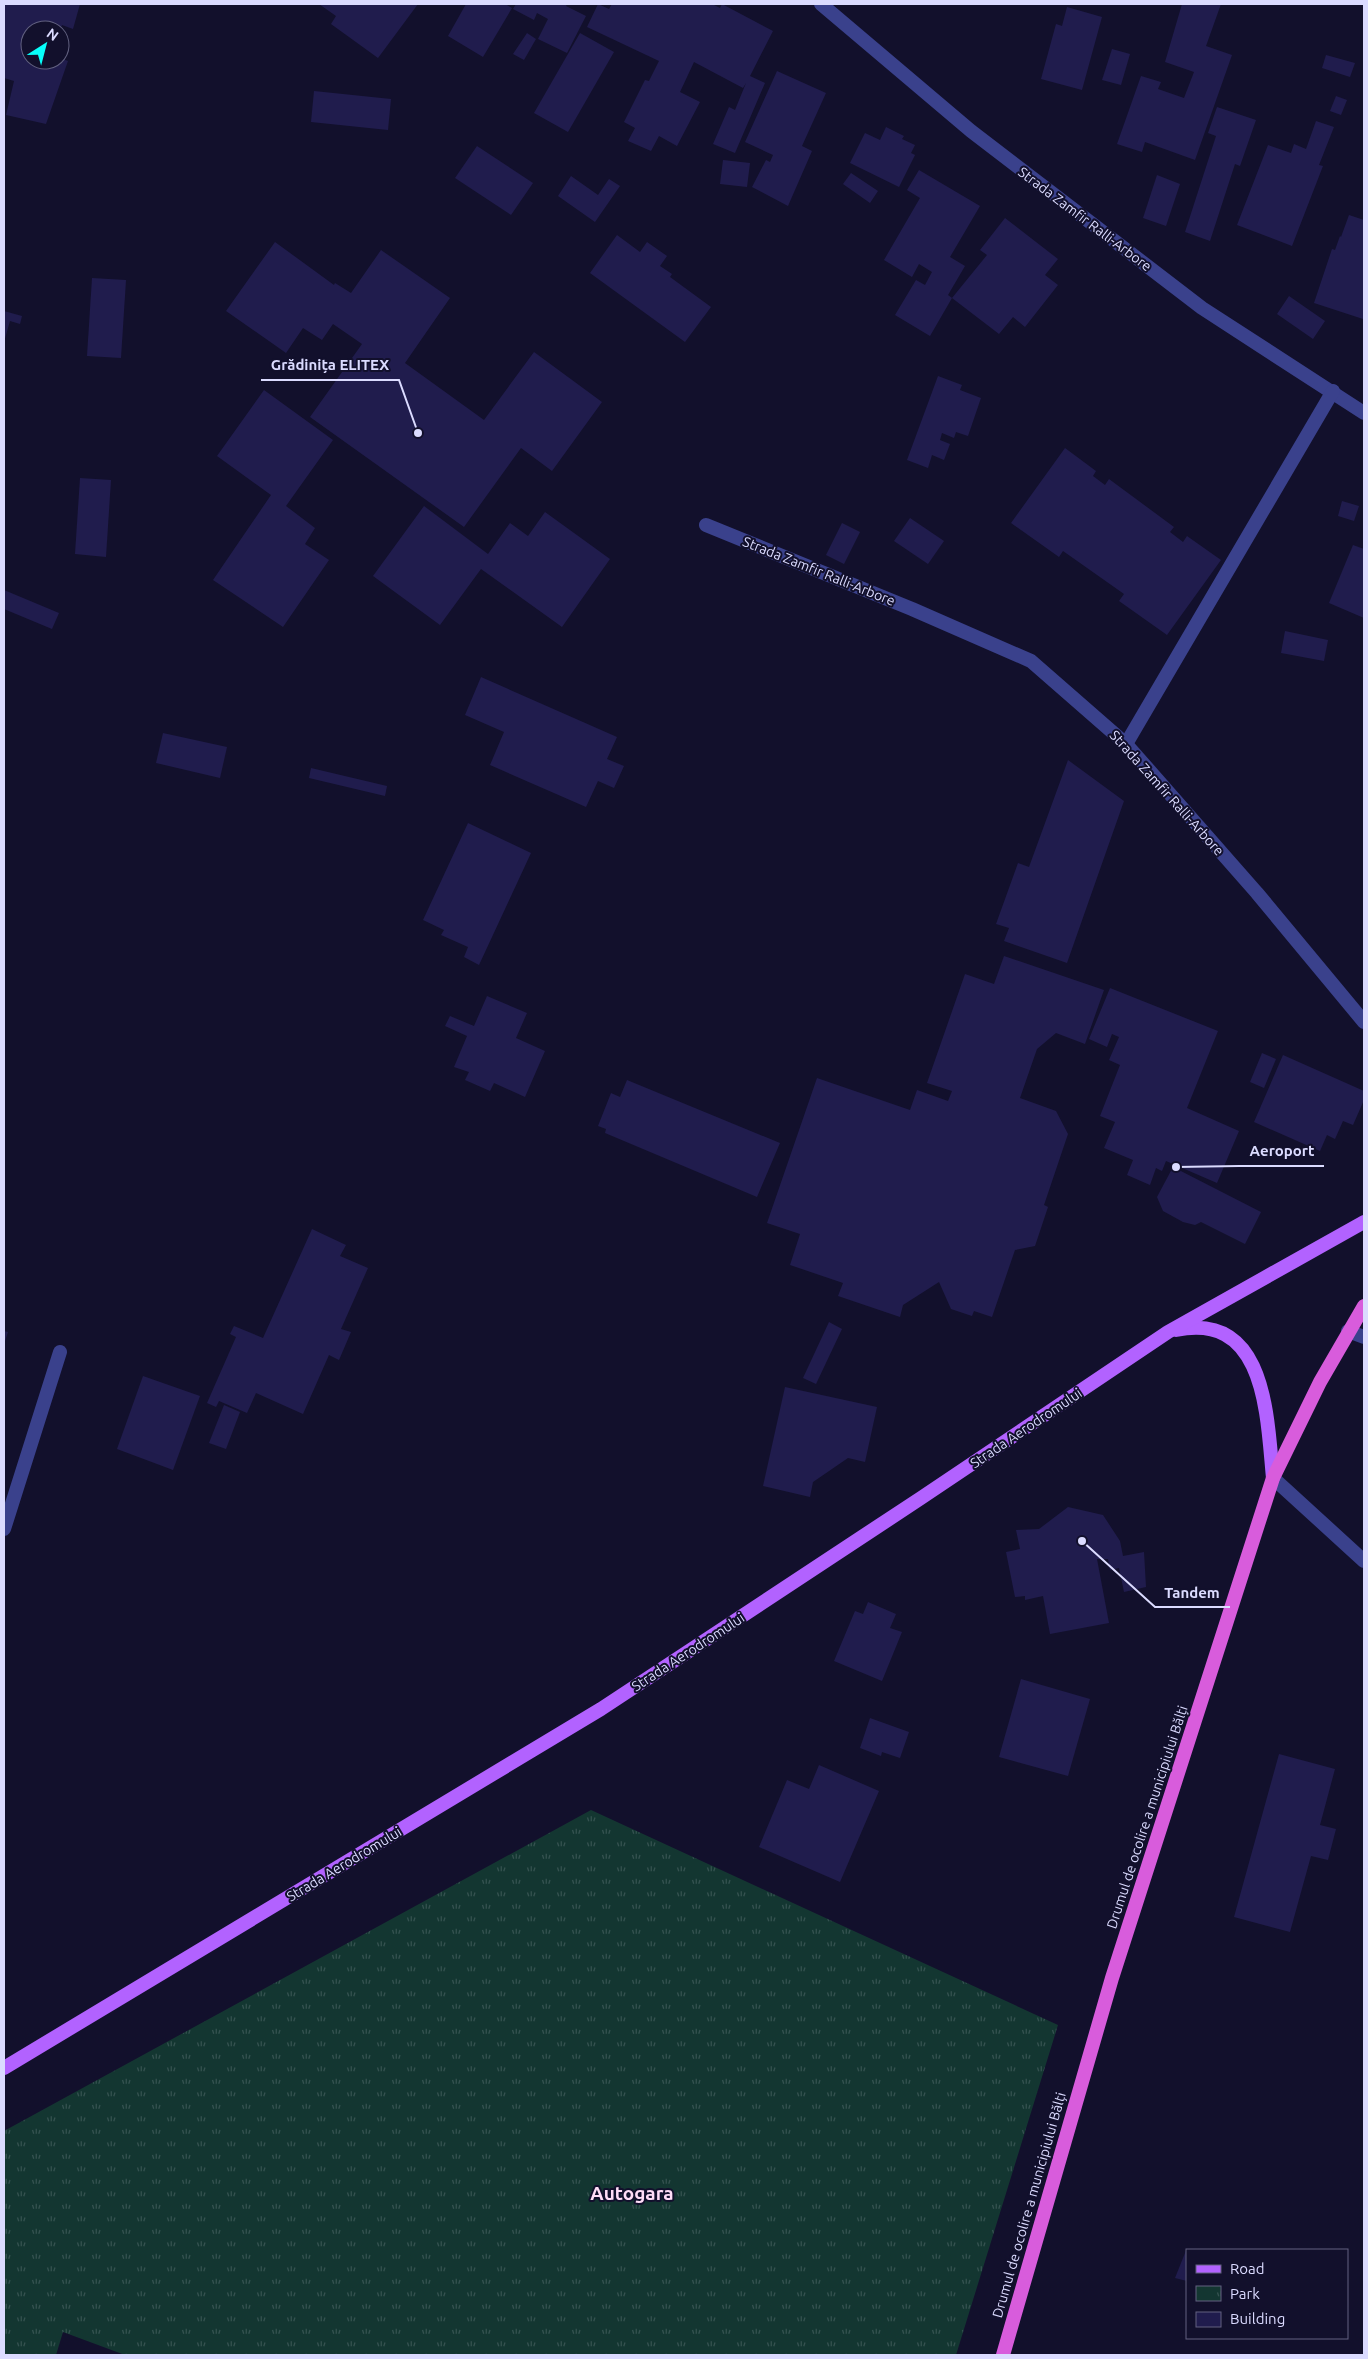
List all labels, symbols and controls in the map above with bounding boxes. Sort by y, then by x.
north arrow [20,20,70,70]
text: N [44,25,62,44]
street label: Strada Zamfir Ralli-Arbore [1015,164,1155,274]
callout: Grădinița ELITEX [261,350,399,380]
text: Grădinița ELITEX [271,356,389,373]
street label: Strada Zamfir Ralli-Arbore [740,533,898,609]
street label: Strada Zamfir Ralli-Arbore [1107,727,1227,859]
callout: Aeroport [1239,1136,1324,1166]
text: Aeroport [1250,1142,1315,1159]
street label: Strada Aerodromului [967,1385,1085,1471]
callout: Tandem [1155,1577,1230,1607]
text: Tandem [1164,1584,1220,1601]
street label: Strada Aerodromului [629,1610,747,1694]
street label: Drumul de ocolire a municipiului Bălți [1103,1703,1191,1931]
street label: Strada Aerodromului [284,1823,404,1905]
street label: Drumul de ocolire a municipiului Bălți [989,2090,1069,2320]
district label: Autogara [590,2182,674,2204]
legend [1186,2249,1348,2339]
text: Road [1230,2260,1265,2277]
text: Park [1230,2285,1260,2302]
text: Building [1230,2310,1285,2327]

